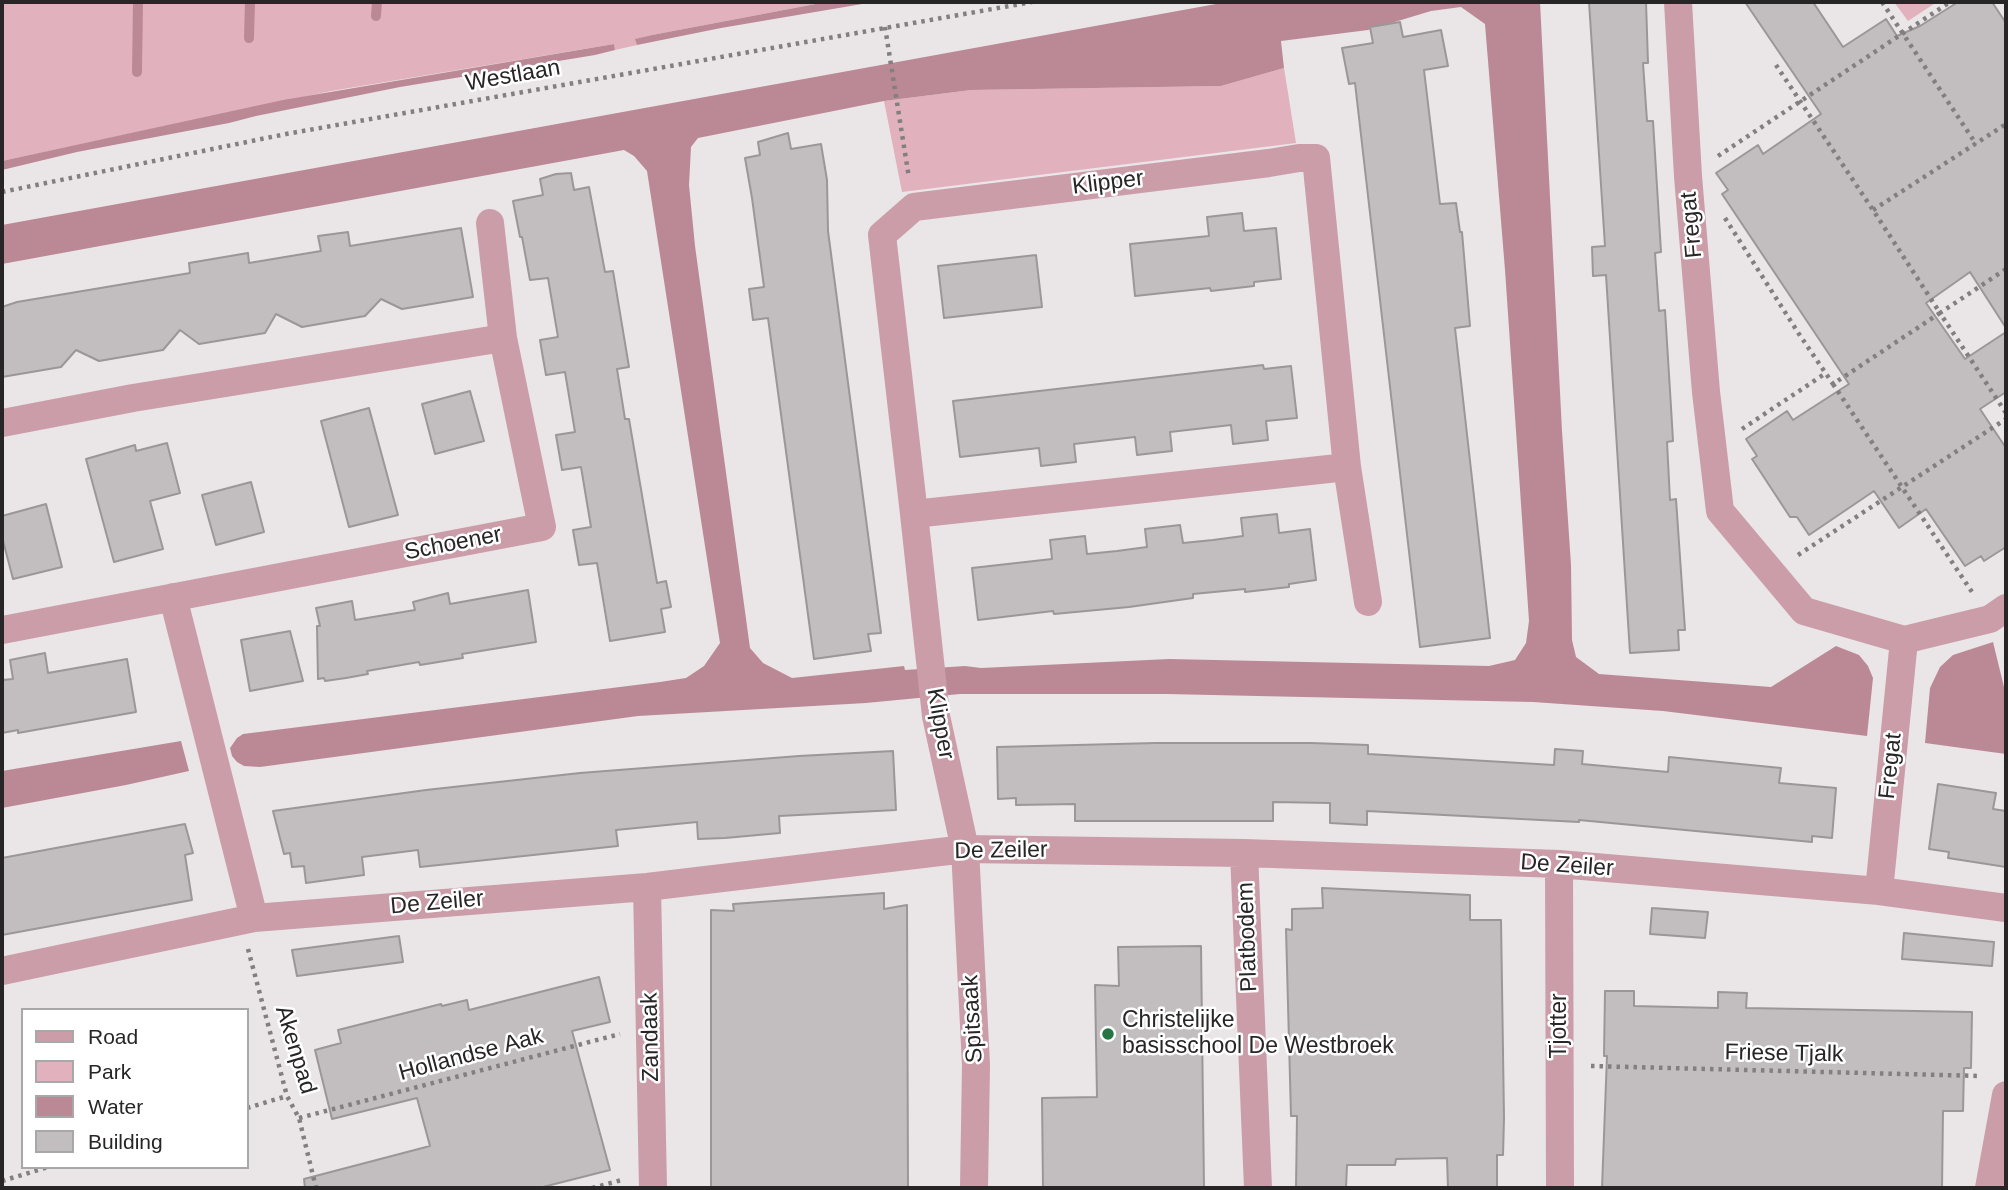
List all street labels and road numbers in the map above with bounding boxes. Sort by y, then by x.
street label: Westlaan [464,54,562,98]
street label: Klipper [1071,165,1145,201]
street label: Fregat [1675,191,1709,259]
street label: Schoener [402,521,504,567]
street label: Klipper [920,686,960,762]
street label: Fregat [1874,732,1908,800]
street label: De Zeiler [954,836,1048,866]
street label: De Zeiler [1519,849,1615,883]
street label: Platbodem [1232,882,1264,992]
street label: De Zeiler [389,885,485,921]
street label: Spitsaak [957,974,989,1064]
street label: Zandaak [636,992,666,1082]
street label: Tjotter [1546,993,1574,1059]
street label: Akenpad [269,1003,321,1097]
street label: Hollandse Aak [396,1022,546,1088]
street label: Friese Tjalk [1724,1039,1844,1069]

